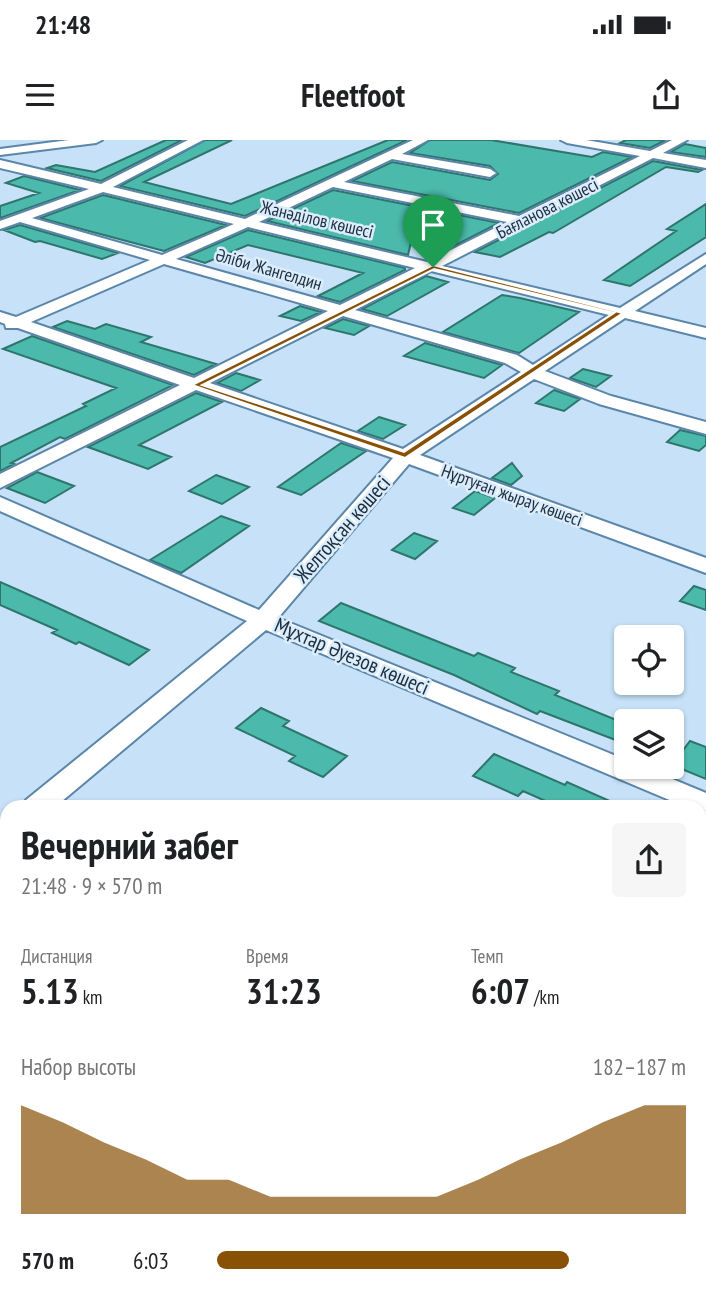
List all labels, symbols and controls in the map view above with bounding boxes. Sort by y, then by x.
text: 21:48 [35,8,91,41]
text: Fleetfoot [301,74,405,116]
icon: menu [21,76,59,114]
icon: share [647,76,685,114]
street label: Бағланова көшесі [492,172,602,244]
street label: Жанәділов көшесі [257,195,376,243]
pin [403,195,463,267]
icon: arrive [414,206,452,244]
street label: Әліби Жангелдин [213,243,325,295]
street label: Нұртуған жырау көшесі [438,459,586,531]
street label: Желтоқсан көшесі [287,470,396,589]
street label: Мұхтар Әуезов көшесі [271,611,433,701]
map controls [614,625,684,779]
button: locate [614,625,684,695]
button: layers [614,709,684,779]
text: Вечерний забег [21,820,238,869]
button: share [612,823,686,897]
text: 21:48 · 9 × 570 m [21,871,162,900]
text: Дистанция [21,944,92,968]
text: Время [246,944,288,968]
text: Темп [471,944,503,968]
text: 5.13 [21,968,79,1014]
text: 31:23 [246,968,322,1014]
text: 6:07 [471,968,530,1014]
text: km [79,985,102,1009]
text: /km [530,985,559,1009]
text: Набор высоты [21,1052,136,1081]
text: 182–187 m [593,1052,686,1081]
text: 570 m [21,1246,74,1275]
text: 6:03 [133,1246,169,1275]

